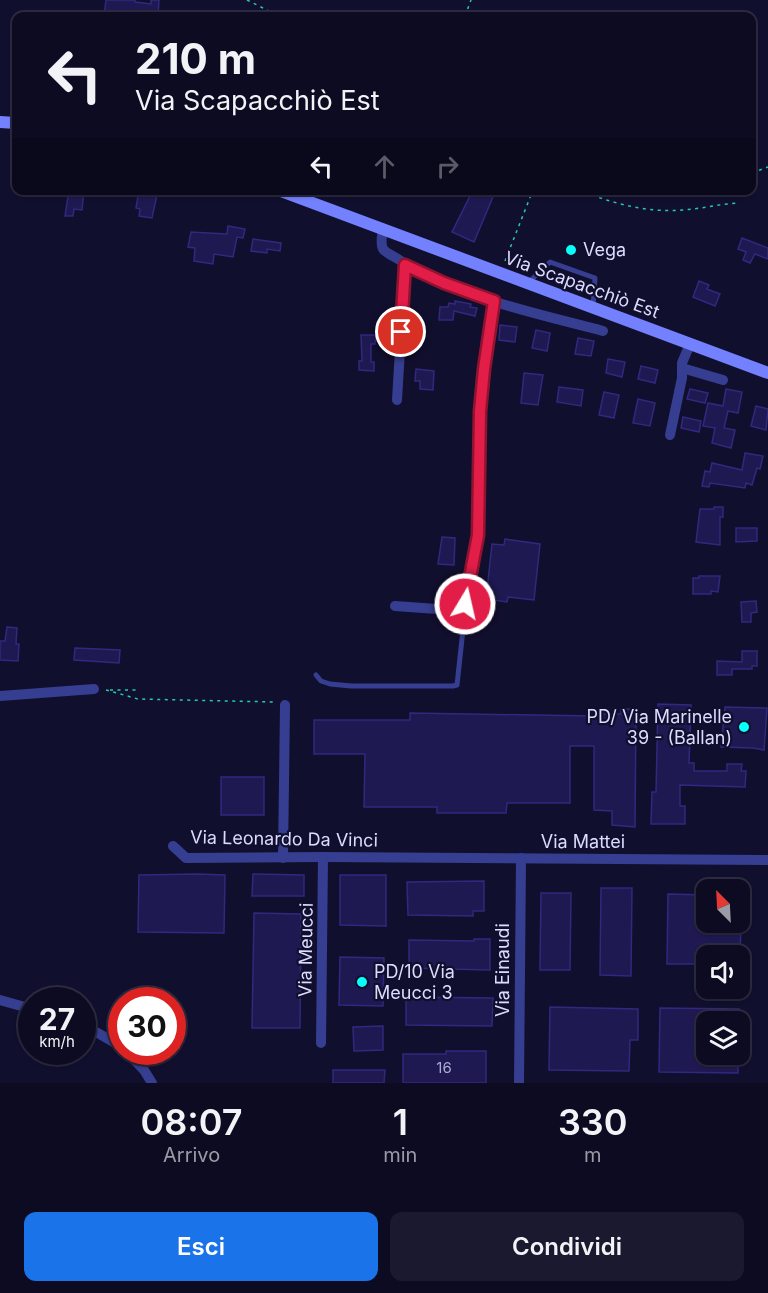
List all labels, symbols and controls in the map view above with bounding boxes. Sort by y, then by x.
text: 210 m [135,33,256,84]
icon: left [36,36,114,114]
text: Via Scapacchiò Est [135,84,380,117]
icon: left [305,150,338,183]
icon: ahead [368,150,401,183]
icon: right [431,150,464,183]
place label: Vega [583,239,626,260]
marker: Vega [564,243,578,257]
street label: Via Scapacchiò Est [502,247,662,322]
pin [375,306,426,357]
icon: arrive [384,315,417,348]
position arrow [433,572,497,636]
place label: PD/ Via Marinelle 39 - (Ballan) [587,706,732,748]
marker: PD/ Via Marinelle 39 - (Ballan) [737,720,751,734]
street label: Via Leonardo Da Vinci [190,826,378,851]
street label: Via Mattei [541,831,625,852]
north arrow [696,879,750,933]
map controls [696,879,750,1065]
street label: Via Meucci [294,903,317,997]
street label: Via Einaudi [492,923,513,1017]
button: sound [696,945,750,999]
place label: PD/10 Via Meucci 3 [374,961,455,1003]
marker: PD/10 Via Meucci 3 [355,975,369,989]
speed limit sign: 30 [108,987,186,1065]
text: 27 [39,1001,75,1037]
button: layers [696,1011,750,1065]
text: km/h [39,1032,75,1051]
house number: 16 [436,1058,452,1077]
text: 08:07 [141,1100,243,1144]
text: 1 [393,1100,408,1144]
text: 330 [558,1100,627,1144]
text: Arrivo [163,1143,220,1167]
text: min [383,1143,417,1167]
text: m [584,1143,601,1167]
button: Esci [24,1212,378,1281]
button: Condividi [390,1212,744,1281]

